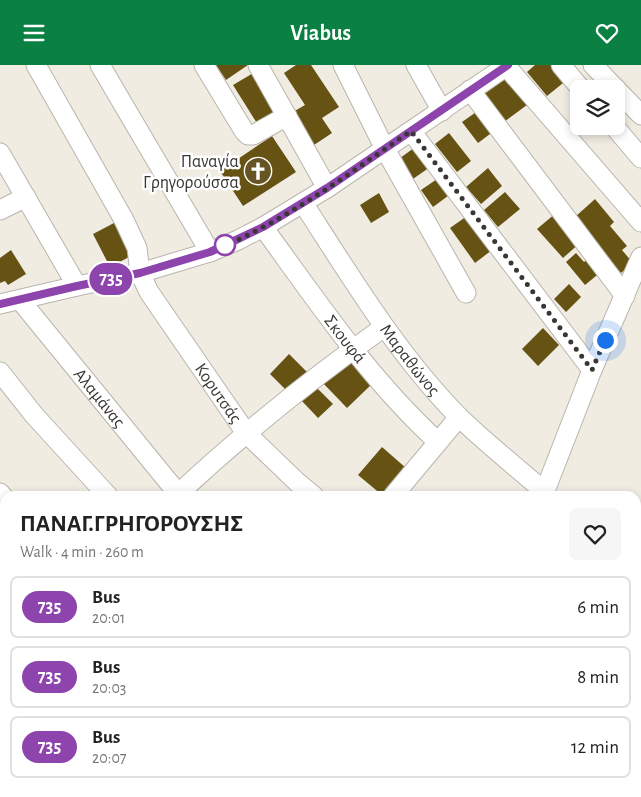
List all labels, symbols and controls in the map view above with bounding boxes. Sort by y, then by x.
icon: menu [20,19,48,47]
icon: heart [593,19,621,47]
text: Viabus [290,22,351,44]
map controls [570,80,625,135]
button: layers [570,80,625,135]
place label: Παναγία Γρηγορούσσα [143,152,239,192]
church icon: Παναγία Γρηγορούσσα [243,156,273,186]
unlabelled marker [214,234,236,256]
line badge: 735 [82,263,140,295]
text: 735 [99,270,123,288]
street label: Σκουφά [320,312,369,367]
street label: Μαραθώνος [376,321,443,400]
your location [593,328,618,353]
street label: Κορυτσάς [191,360,244,427]
street label: Αλαμάνας [70,365,128,431]
button: heart [569,508,621,560]
text: ΠΑΝΑΓ.ΓΡΗΓΟΡΟΥΣΗΣ [20,512,243,536]
text: Walk · 4 min · 260 m [20,544,144,560]
text: Bus [92,588,120,607]
text: 735 [38,598,61,616]
text: 6 min [577,598,619,617]
text: 20:01 [92,610,125,626]
text: Bus [92,658,120,677]
text: 735 [38,668,61,686]
text: 8 min [577,668,619,687]
text: 20:03 [92,680,126,696]
text: Bus [92,728,120,747]
text: 735 [38,738,61,756]
text: 12 min [571,738,619,757]
text: 20:07 [92,750,127,766]

